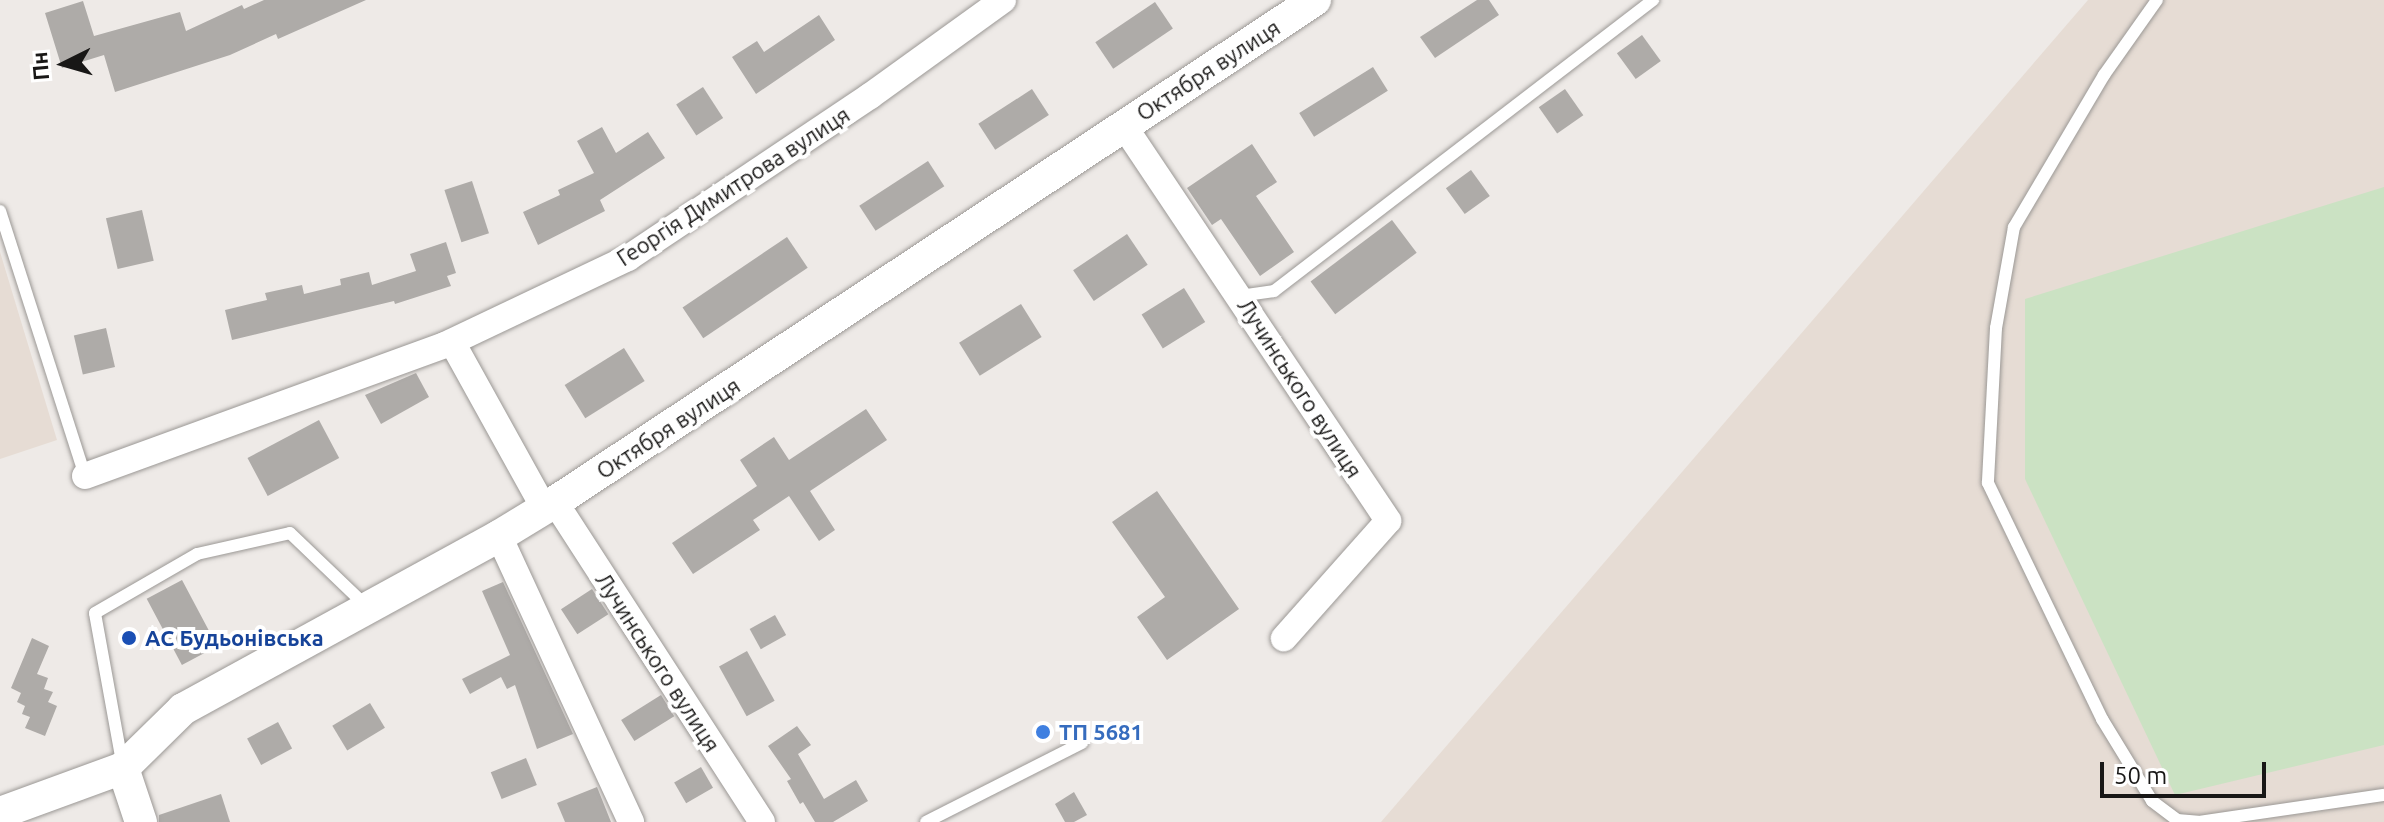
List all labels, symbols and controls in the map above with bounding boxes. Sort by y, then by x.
street label: Октября вулиця [1131,14,1285,126]
north arrow [24,24,104,104]
text: Пн [26,51,53,82]
street label: Георгія Димитрова вулиця [612,101,854,271]
street label: Лучинського вулиця [1232,293,1368,483]
street label: Октября вулиця [591,372,745,484]
street label: Лучинського вулиця [590,567,726,757]
place label: АС Будьонівська [145,625,324,651]
marker: АС Будьонівська [120,629,138,647]
place label: ТП 5681 [1059,719,1143,745]
marker: ТП 5681 [1034,723,1052,741]
scale bar [2104,746,2270,796]
text: 50 m [2114,762,2167,789]

